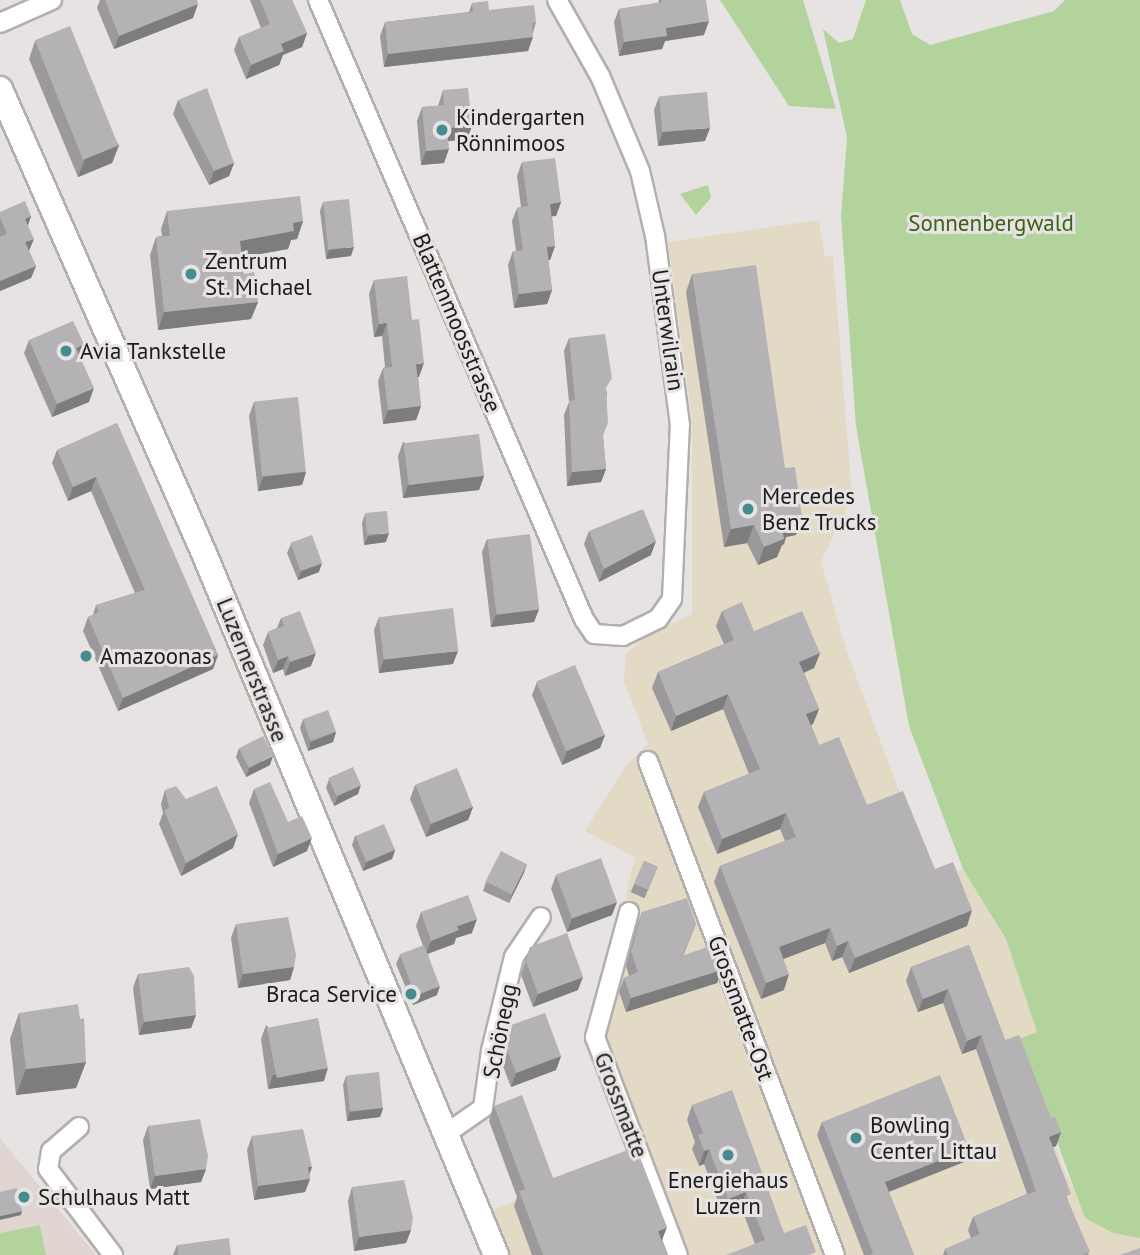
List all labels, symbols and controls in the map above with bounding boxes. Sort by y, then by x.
place label: Kindergarten Rönnimoos [456,103,585,157]
marker: Kindergarten Rönnimoos [434,122,450,138]
park label: Sonnenbergwald [908,209,1074,237]
street label: Blattenmoosstrasse [407,229,507,417]
place label: Zentrum St. Michael [205,247,314,301]
marker: Zentrum St. Michael [183,266,199,282]
street label: Unterwilrain [646,267,690,393]
place label: Avia Tankstelle [80,337,227,365]
marker: Avia Tankstelle [58,343,74,359]
place label: Mercedes Benz Trucks [762,482,878,536]
marker: Mercedes Benz Trucks [740,501,756,517]
street label: Luzernerstrasse [211,594,293,746]
place label: Amazoonas [100,642,212,670]
marker: Amazoonas [78,648,94,664]
street label: Grossmatte-Ost [702,932,780,1084]
place label: Braca Service [266,980,397,1008]
street label: Schönegg [477,981,523,1081]
marker: Braca Service [403,986,419,1002]
street label: Grossmatte [588,1048,654,1162]
place label: Bowling Center Littau [870,1111,997,1165]
marker: Bowling Center Littau [848,1130,864,1146]
marker: Energiehaus Luzern [720,1147,736,1163]
place label: Energiehaus Luzern [668,1166,788,1220]
place label: Schulhaus Matt [38,1183,190,1211]
marker: Schulhaus Matt [16,1189,32,1205]

